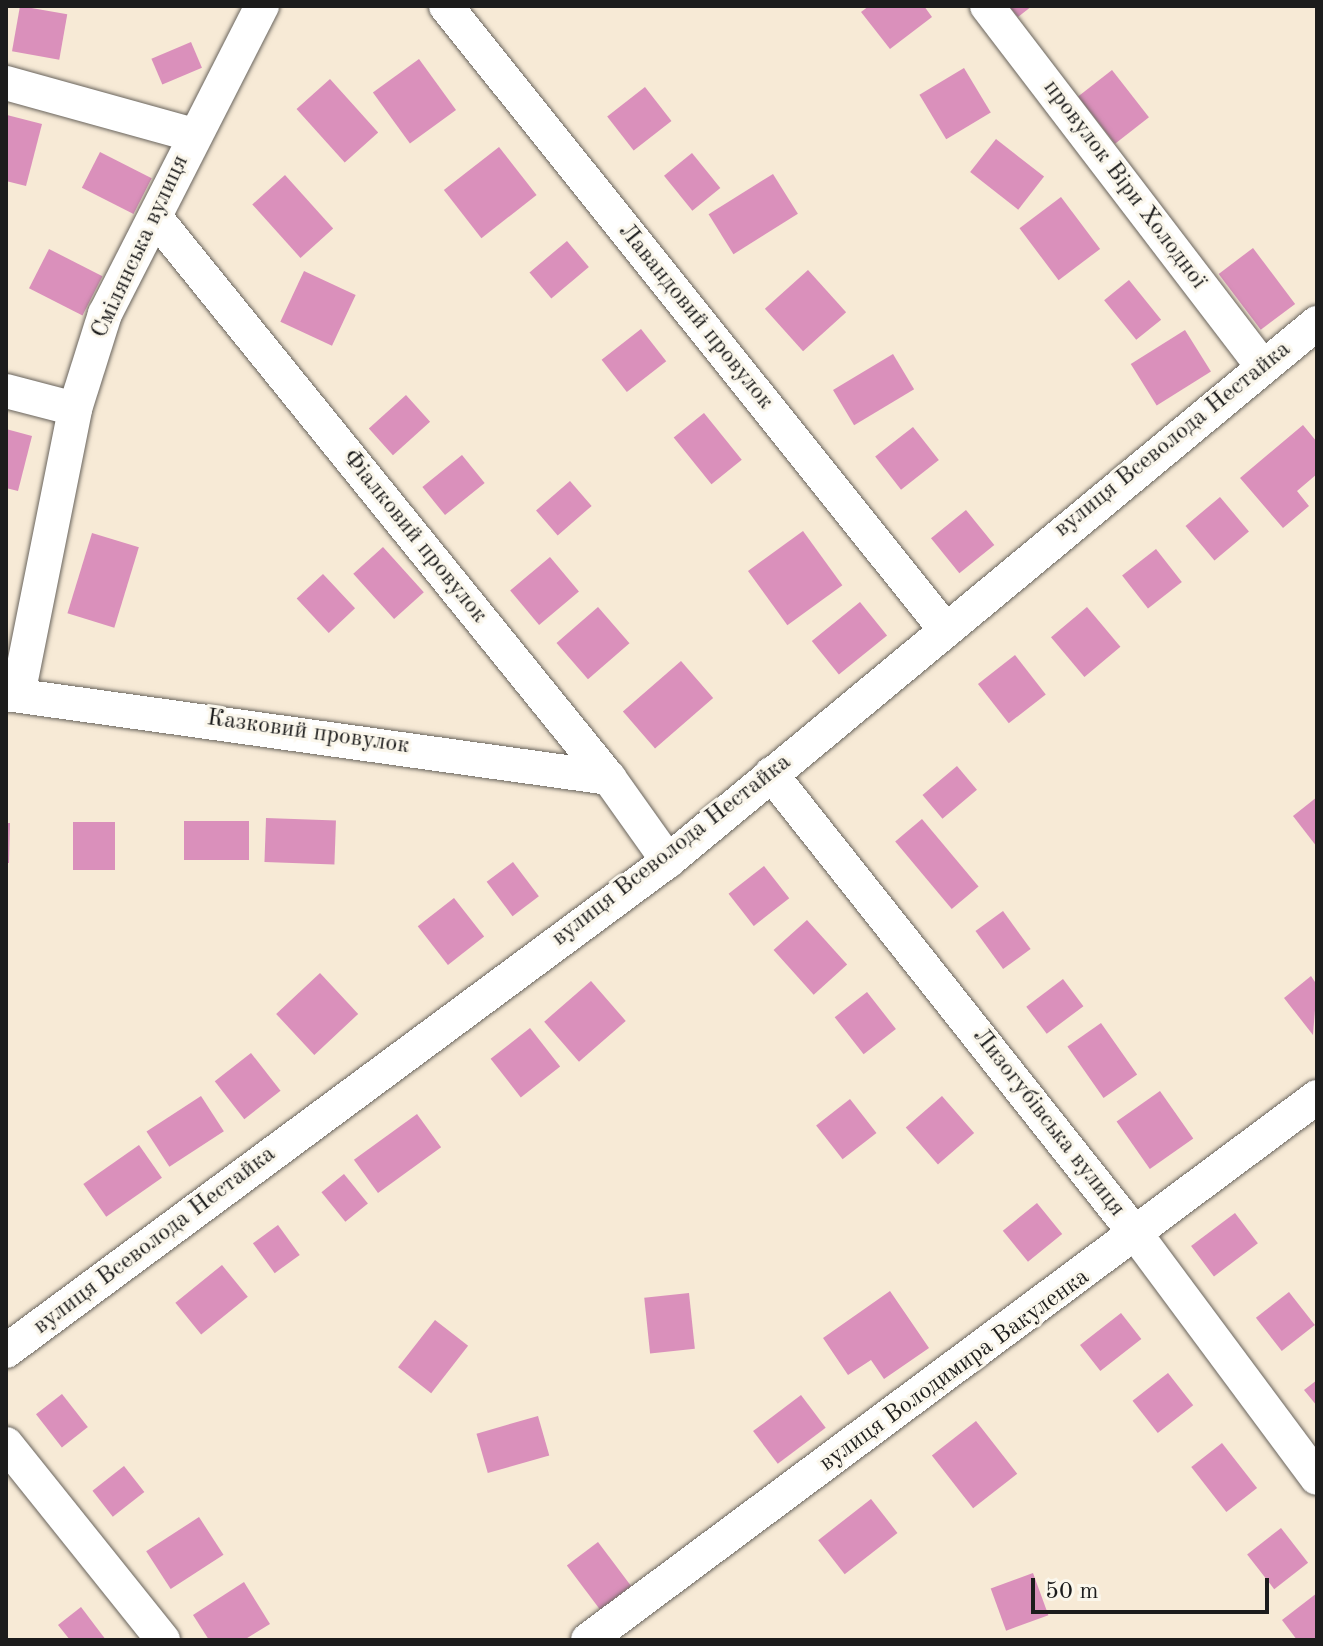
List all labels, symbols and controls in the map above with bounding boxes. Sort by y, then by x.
street label: провулок Віри Холодної [1036,75,1212,295]
street label: Смілянська вулиця [86,151,196,343]
street label: Лавандовий провулок [611,218,779,416]
street label: вулиця Всеволода Нестайка [1049,336,1297,544]
street label: Фіалковий провулок [335,444,493,630]
street label: Казковий провулок [205,705,411,761]
street label: вулиця Всеволода Нестайка [547,749,797,953]
street label: Лизогубівська вулиця [965,1023,1131,1223]
street label: вулиця Всеволода Нестайка [28,1140,282,1342]
street label: вулиця Володимира Вакуленка [814,1263,1096,1479]
scale bar [1035,1562,1273,1612]
text: 50 m [1045,1580,1099,1604]

